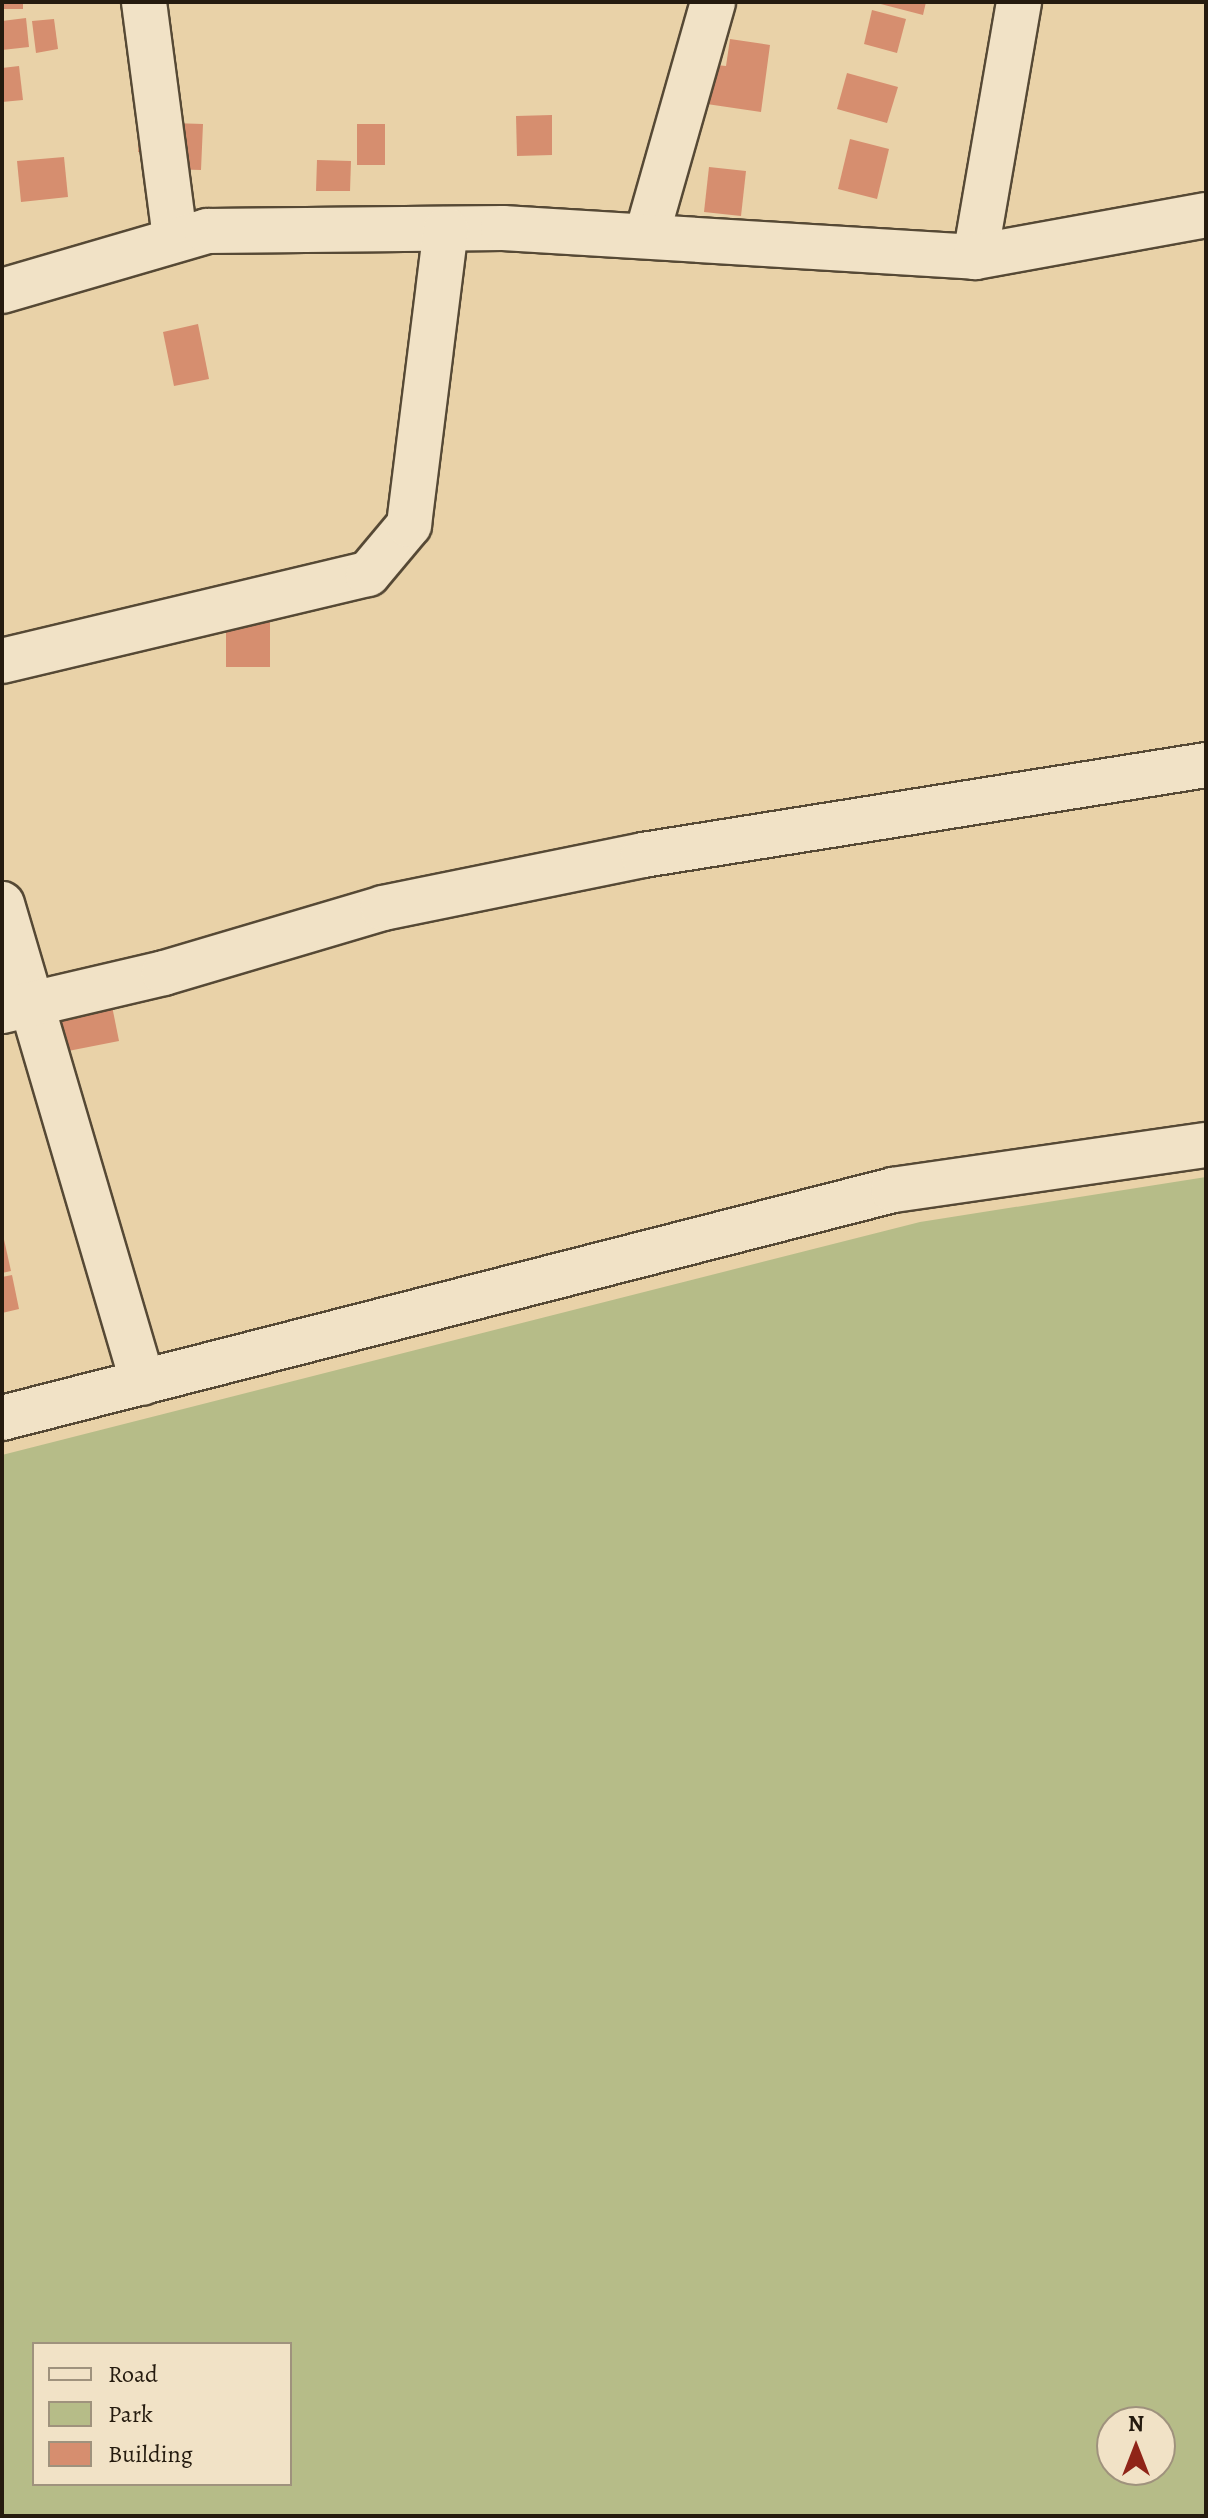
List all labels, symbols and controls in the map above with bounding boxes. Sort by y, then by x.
legend [32,2342,292,2486]
text: Road [108,2358,158,2390]
text: Park [108,2398,153,2430]
north arrow [1096,2406,1176,2486]
text: N [1128,2409,1144,2439]
text: Building [108,2438,193,2470]

